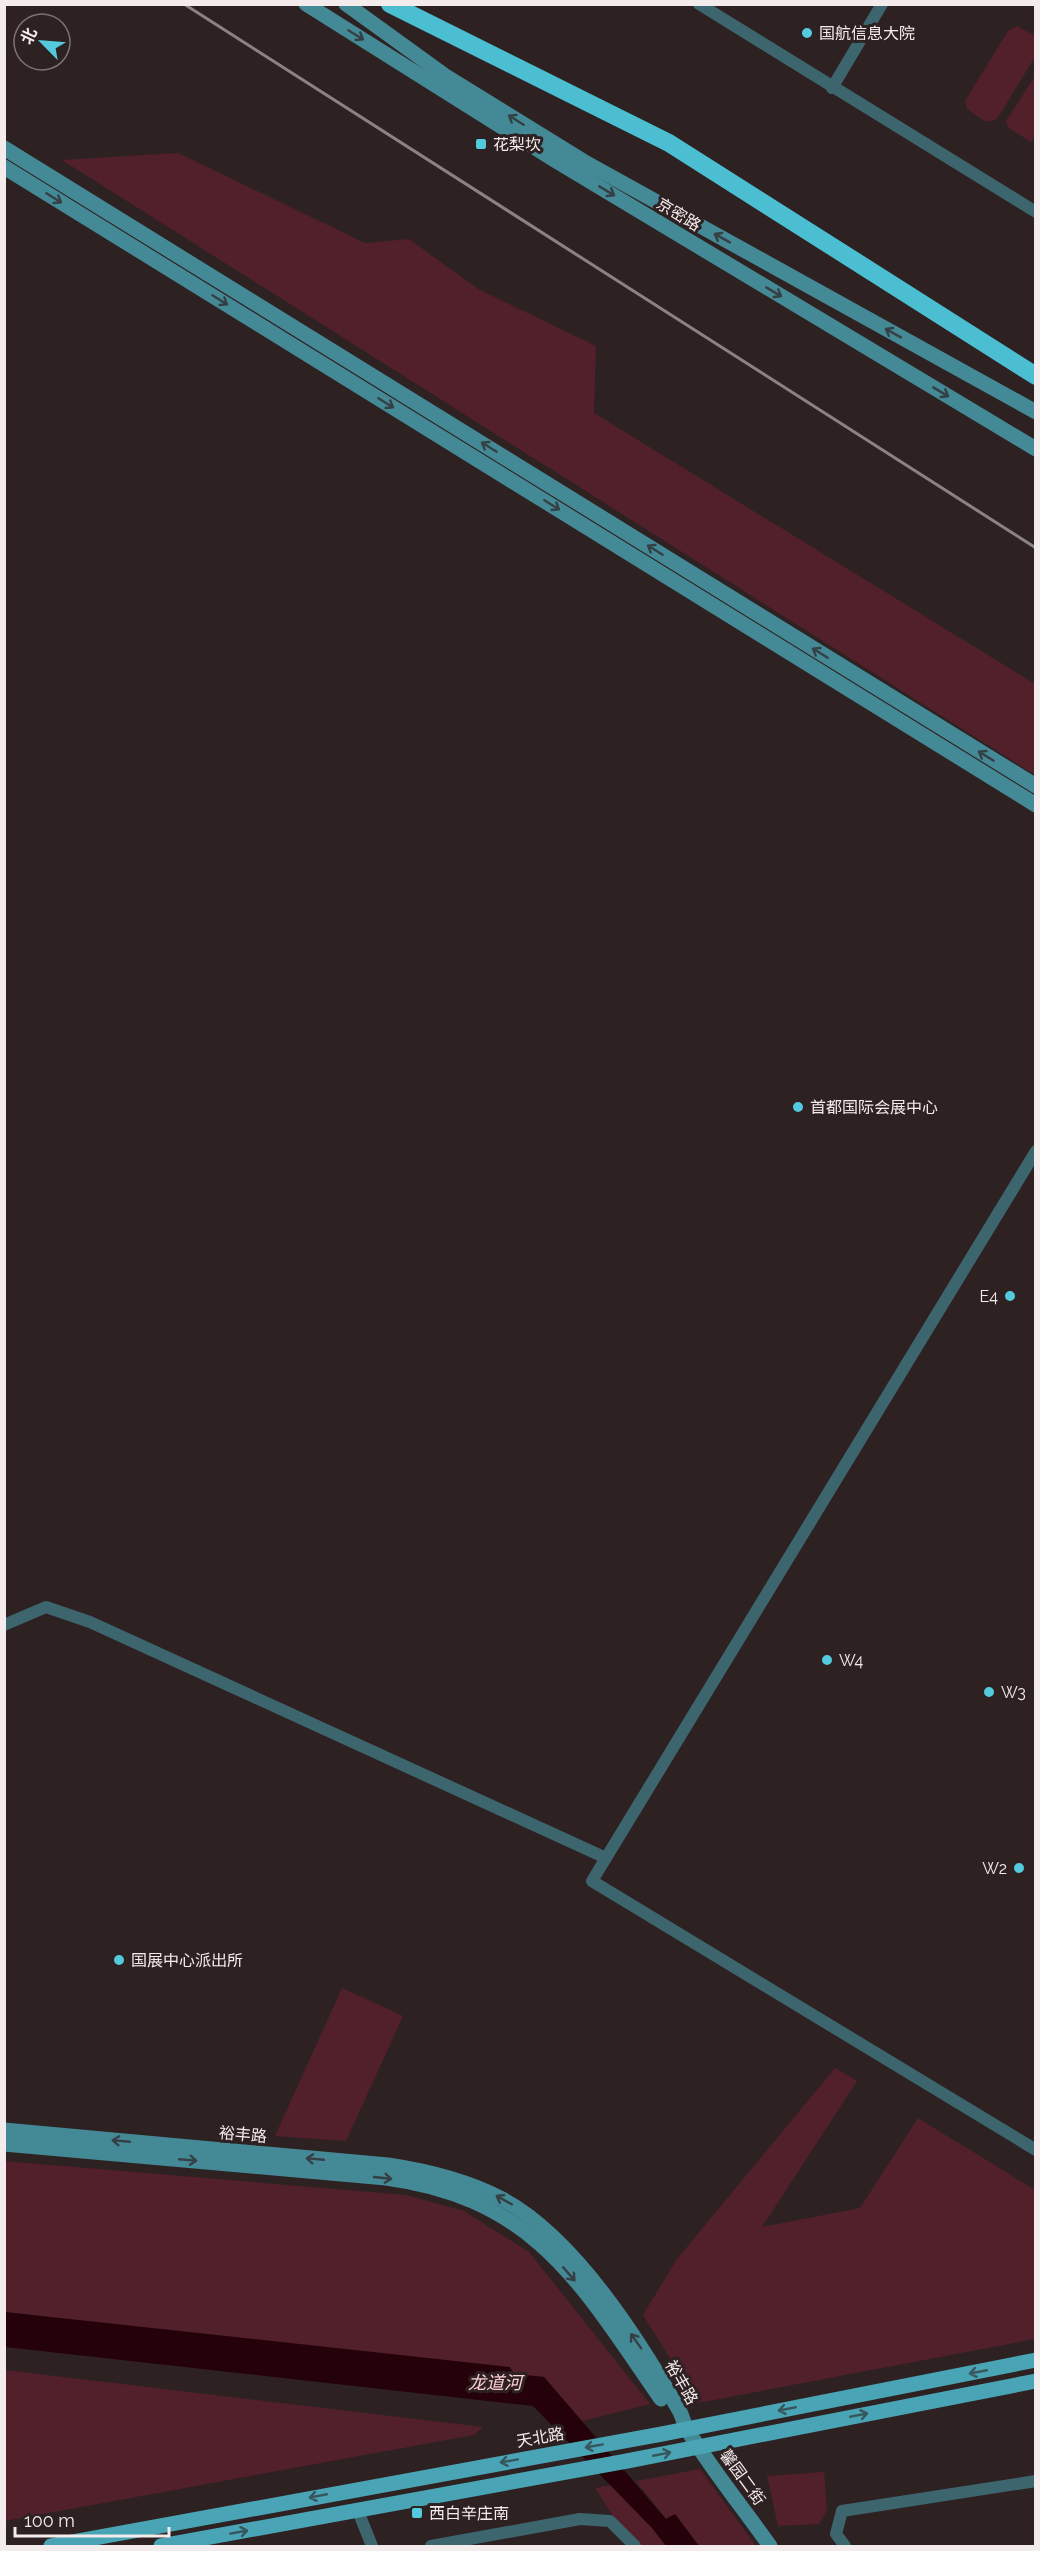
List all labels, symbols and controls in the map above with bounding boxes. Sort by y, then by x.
north arrow [12,12,72,72]
place label: 国航信息大院 [819,24,915,43]
text: 北 [17,25,41,47]
marker: 国航信息大院 [800,26,814,40]
one-way arrow [347,30,364,42]
one-way arrow [508,113,525,125]
place label: 花梨坎 [493,135,541,154]
marker: 花梨坎 [474,137,488,151]
one-way arrow [598,186,615,198]
one-way arrow [45,192,62,204]
street label: 京密路 [653,194,704,235]
one-way arrow [714,232,731,244]
one-way arrow [765,286,782,298]
one-way arrow [211,294,228,306]
one-way arrow [884,327,902,338]
one-way arrow [932,387,949,399]
one-way arrow [377,397,394,409]
one-way arrow [481,440,498,452]
one-way arrow [543,500,560,512]
one-way arrow [646,543,663,556]
one-way arrow [812,646,829,658]
one-way arrow [978,749,995,761]
place label: 首都国际会展中心 [810,1098,938,1117]
marker: 首都国际会展中心 [791,1100,805,1114]
place label: E4 [980,1287,998,1306]
marker: E4 [1003,1289,1017,1303]
place label: W4 [839,1651,864,1670]
marker: W4 [820,1653,834,1667]
place label: W3 [1001,1683,1026,1702]
marker: W3 [982,1685,996,1699]
place label: W2 [982,1859,1007,1878]
marker: W2 [1012,1861,1026,1875]
place label: 国展中心派出所 [131,1951,243,1970]
marker: 国展中心派出所 [112,1953,126,1967]
street label: 裕丰路 [218,2123,268,2146]
one-way arrow [112,2135,132,2146]
one-way arrow [306,2153,326,2164]
one-way arrow [178,2155,198,2166]
one-way arrow [372,2172,392,2183]
one-way arrow [496,2194,513,2206]
one-way arrow [562,2266,576,2281]
one-way arrow [630,2334,642,2350]
street label: 裕丰路 [661,2357,702,2408]
one-way arrow [969,2367,988,2378]
water label: 龙道河 [468,2372,525,2393]
one-way arrow [777,2404,797,2415]
one-way arrow [848,2409,868,2420]
street label: 天北路 [515,2424,565,2451]
one-way arrow [585,2441,604,2452]
street label: 馨园二街 [716,2446,769,2509]
one-way arrow [652,2448,672,2459]
one-way arrow [500,2456,520,2467]
one-way arrow [308,2491,328,2502]
scale bar [15,2500,170,2538]
place label: 西白辛庄南 [429,2504,509,2523]
marker: 西白辛庄南 [410,2506,424,2520]
text: 100 m [24,2510,75,2531]
one-way arrow [229,2527,248,2538]

